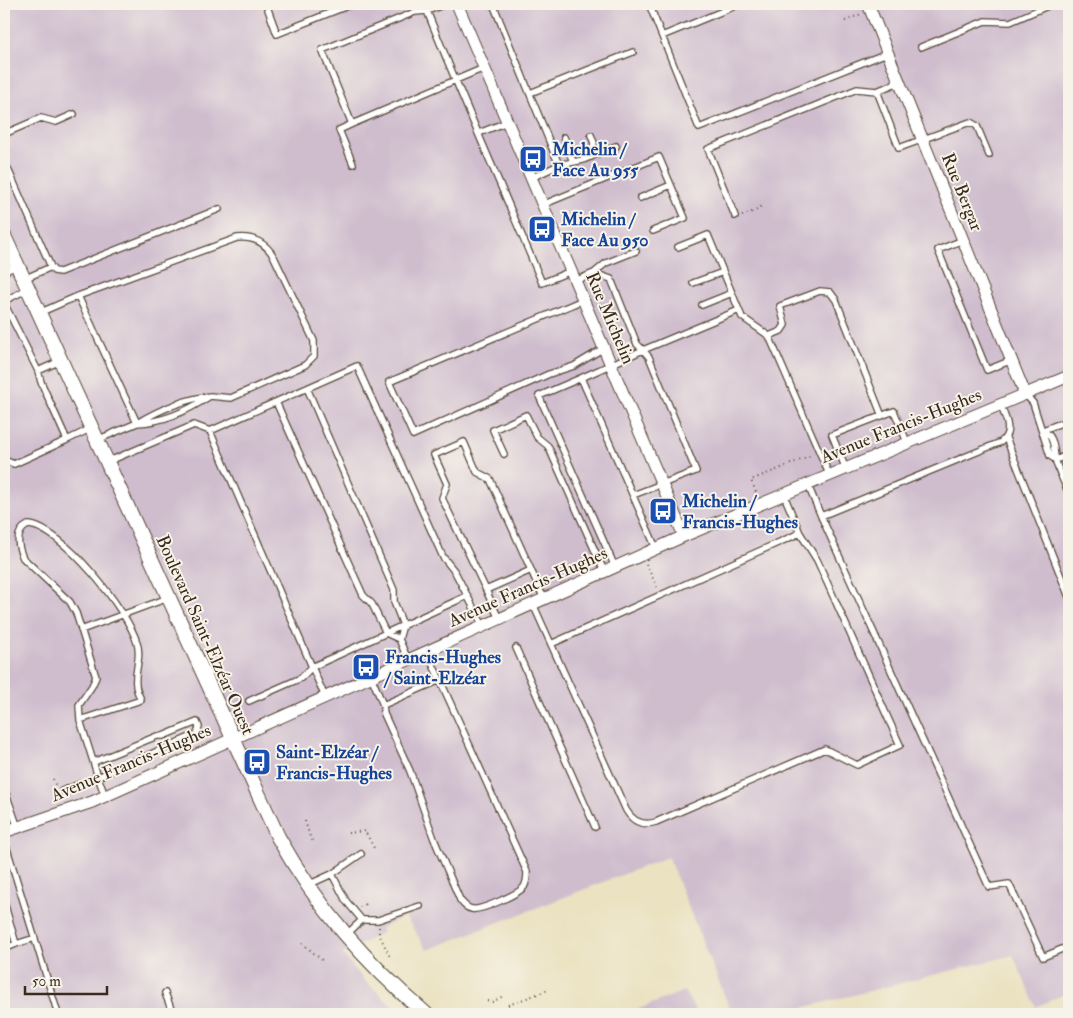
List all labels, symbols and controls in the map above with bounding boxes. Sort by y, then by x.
place label: Michelin / Face Au 955 [551,138,639,182]
bus stop icon: Michelin / Face Au 955 [518,144,548,174]
street label: Rue Bergar [936,150,988,235]
place label: Michelin / Face Au 950 [560,208,648,252]
bus stop icon: Michelin / Face Au 950 [527,214,557,244]
street label: Rue Michelin [580,268,640,368]
street label: Avenue Francis-Hughes [816,383,985,469]
place label: Michelin / Francis-Hughes [681,490,798,534]
bus stop icon: Michelin / Francis-Hughes [648,496,678,526]
street label: Boulevard Saint-Elzéar Ouest [151,532,260,739]
street label: Avenue Francis-Hughes [444,542,611,633]
place label: Francis-Hughes / Saint-Elzéar [383,646,501,690]
bus stop icon: Francis-Hughes / Saint-Elzéar [351,652,381,682]
street label: Avenue Francis-Hughes [47,719,215,808]
place label: Saint-Elzéar / Francis-Hughes [276,741,392,785]
bus stop icon: Saint-Elzéar / Francis-Hughes [242,747,272,777]
scale bar [25,963,108,995]
text: 50 m [32,972,61,991]

